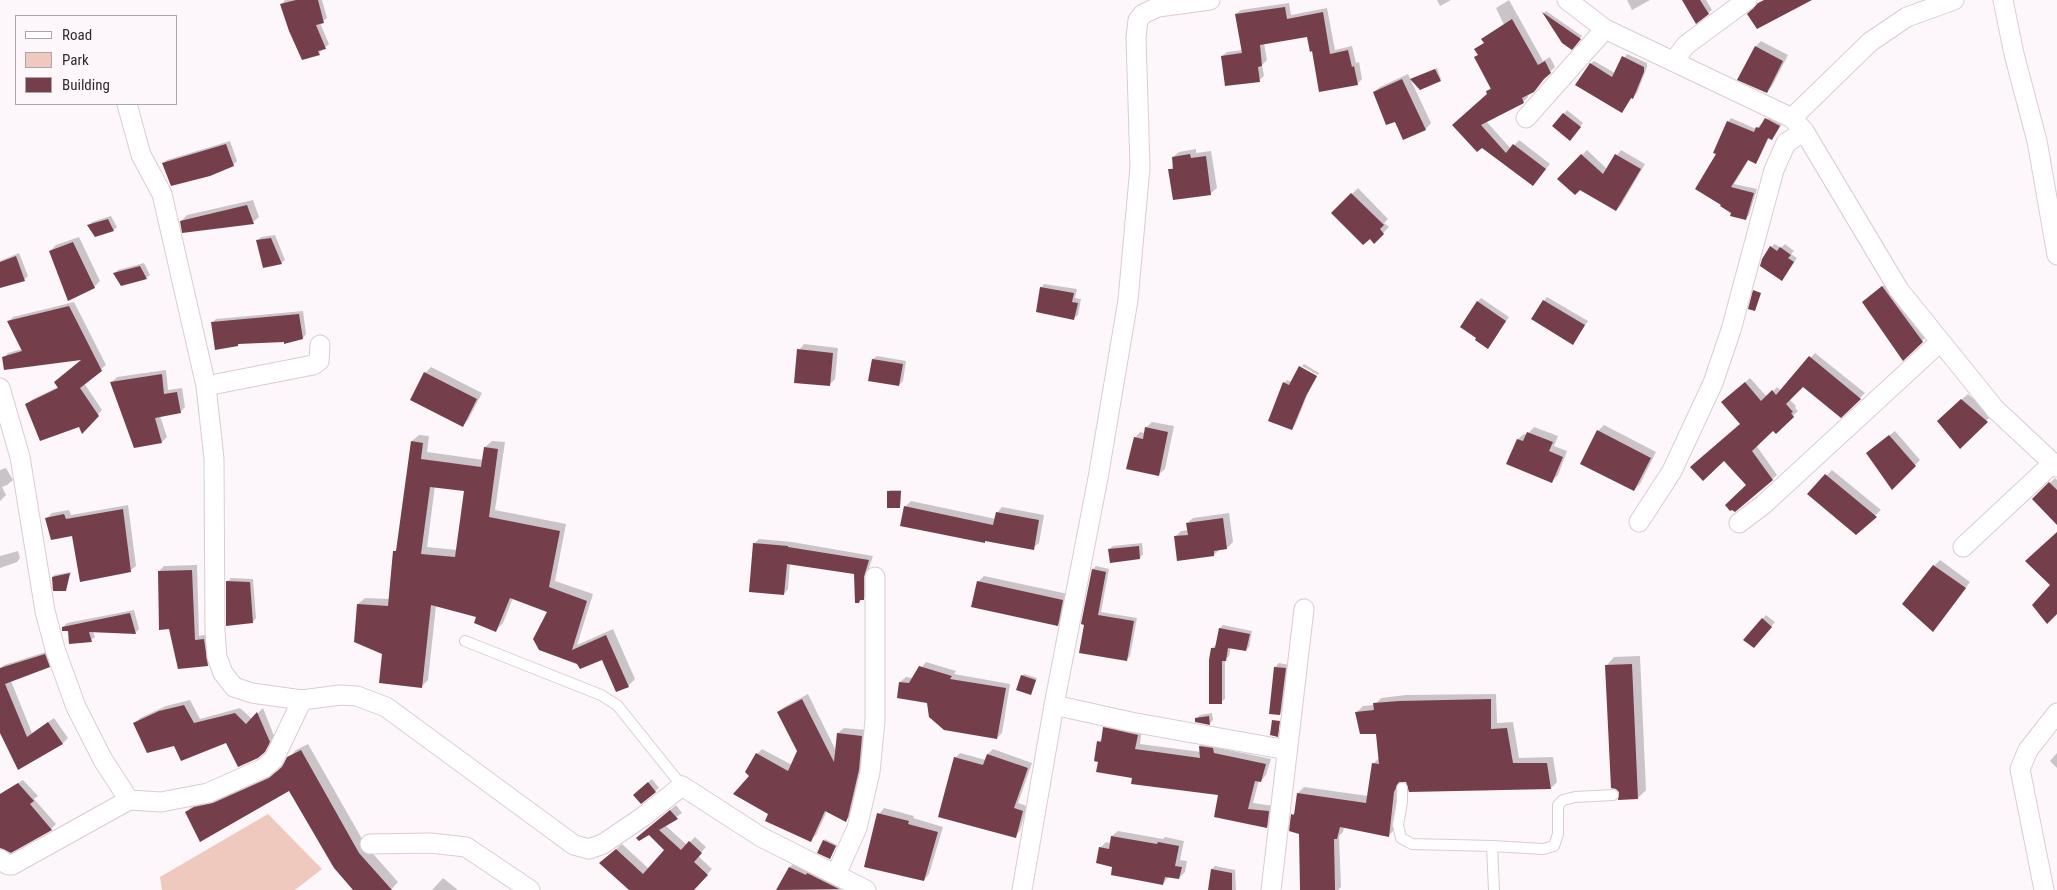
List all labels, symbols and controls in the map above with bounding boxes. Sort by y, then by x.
legend [15,15,178,105]
text: Road [62,26,92,44]
text: Park [62,51,89,69]
text: Building [62,76,110,94]

